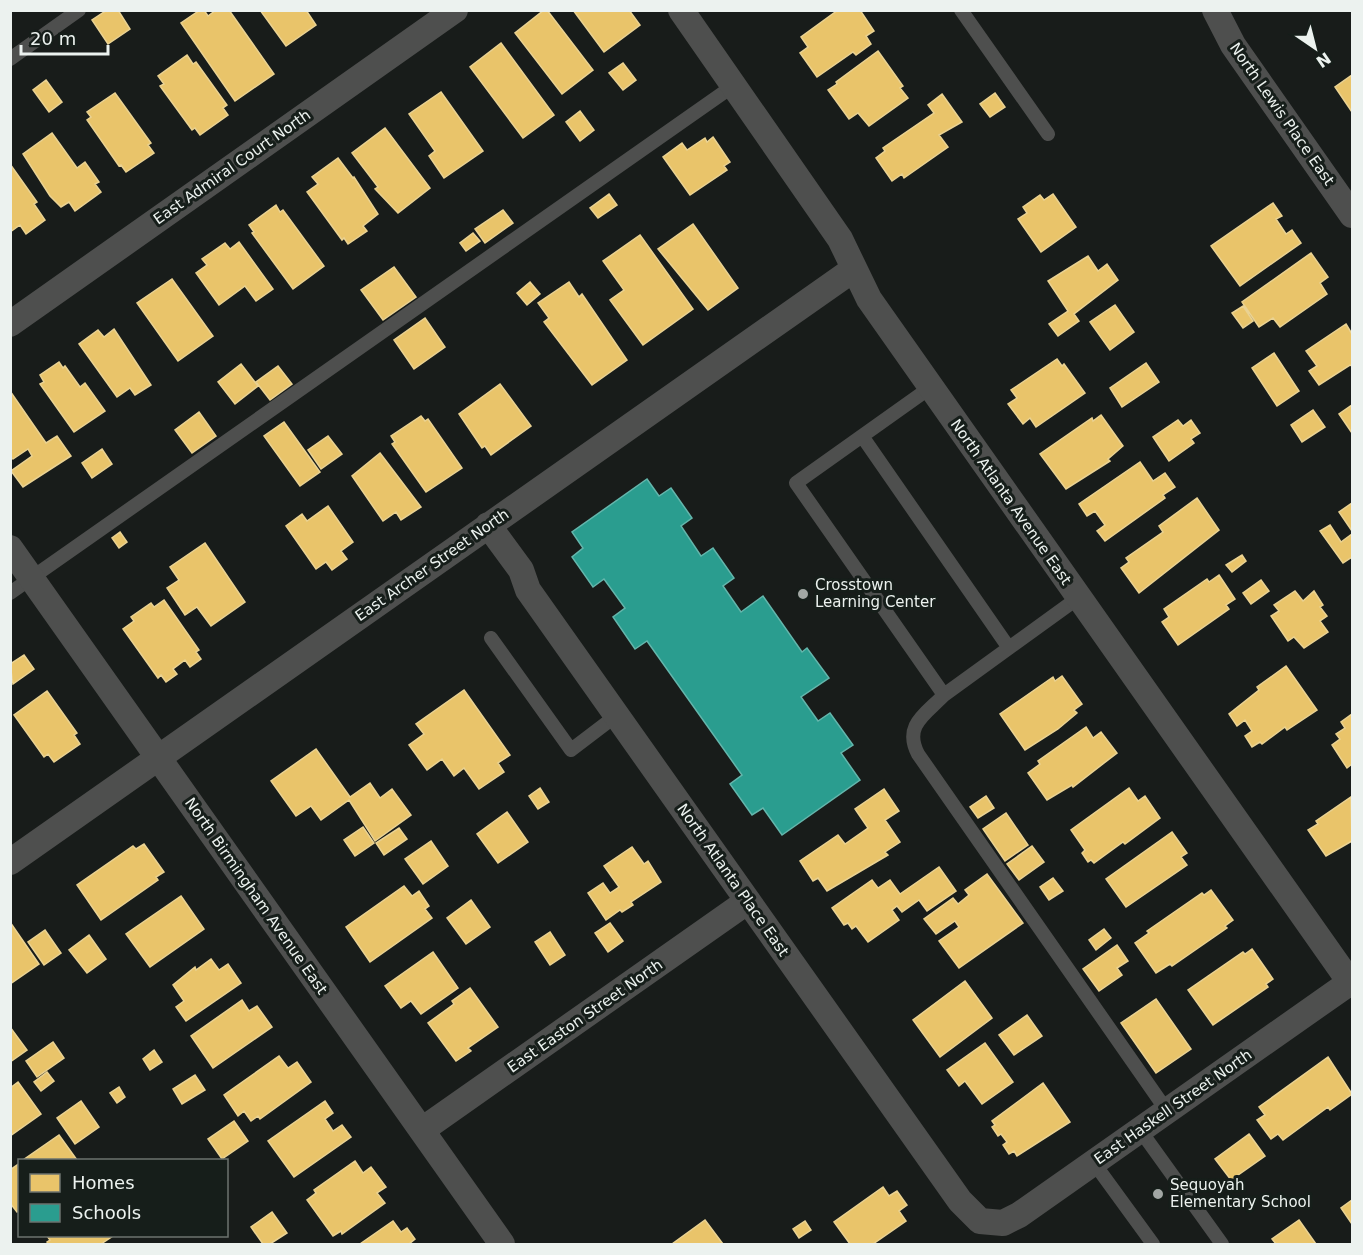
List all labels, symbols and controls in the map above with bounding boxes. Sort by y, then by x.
scale bar [21,18,108,56]
north arrow [1285,18,1345,78]
text: 20 m [30,28,76,49]
street label: North Lewis Place East [1226,39,1338,189]
street label: East Admiral Court North [150,106,314,228]
street label: North Atlanta Avenue East [947,416,1075,588]
street label: East Archer Street North [352,505,512,625]
place label: Crosstown Learning Center [815,576,936,611]
marker: Crosstown Learning Center [796,587,810,601]
street label: North Birmingham Avenue East [181,794,331,998]
street label: North Atlanta Place East [673,800,793,960]
street label: East Easton Street North [504,955,666,1077]
street label: East Haskell Street North [1091,1046,1255,1168]
legend [18,1159,228,1237]
text: Homes [72,1172,135,1193]
place label: Sequoyah Elementary School [1170,1176,1311,1211]
marker: Sequoyah Elementary School [1151,1187,1165,1201]
text: Schools [72,1202,141,1223]

